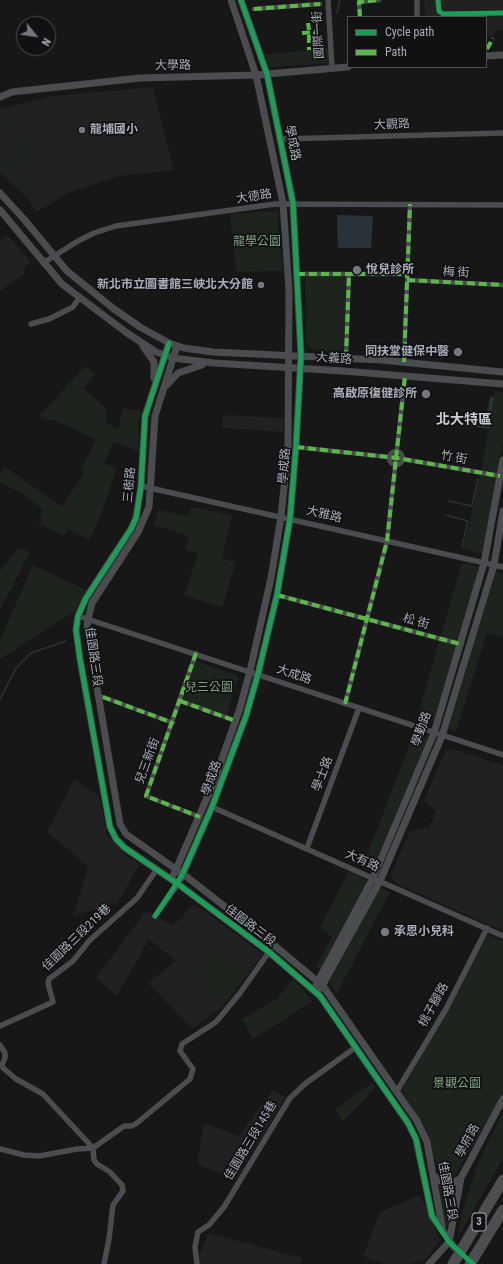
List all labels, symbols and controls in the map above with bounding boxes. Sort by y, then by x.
street label: 國際一街 [311,11,327,59]
north arrow [16,16,56,56]
legend [347,16,487,68]
text: Cycle path [385,25,434,39]
text: N [39,36,53,48]
text: Path [385,45,407,59]
street label: 大學路 [155,58,191,74]
street label: 大觀路 [374,117,410,133]
place label: 龍埔國小 [90,123,138,137]
street label: 學成路 [281,124,303,162]
marker: 龍埔國小 [77,125,87,135]
street label: 大德路 [235,187,273,207]
park label: 龍學公園 [233,235,281,249]
place label: 悅兒診所 [366,263,414,277]
marker: 悅兒診所 [351,264,363,276]
street label: 梅 街 [442,265,470,281]
place label: 新北市立圖書館三峽北大分館 [97,278,253,292]
marker: 新北市立圖書館三峽北大分館 [256,280,266,290]
place label: 同扶堂健保中醫 [365,345,449,359]
marker: 同扶堂健保中醫 [452,346,464,358]
street label: 大義路 [316,351,352,367]
place label: 高啟原復健診所 [333,387,417,401]
marker: 高啟原復健診所 [420,388,432,400]
district label: 北大特區 [436,412,492,428]
street label: 學成路 [276,447,294,485]
street label: 竹 街 [440,449,468,467]
street label: 三樹路 [121,466,139,504]
street label: 大雅路 [305,504,343,526]
street label: 松 街 [401,611,431,633]
street label: 佳園路三段 [82,626,104,688]
street label: 大成路 [275,662,313,688]
park label: 兒三公園 [185,681,233,695]
street label: 學勤路 [409,710,435,748]
street label: 兒三新街 [133,736,163,786]
street label: 學士路 [310,755,336,793]
street label: 學成路 [199,759,225,797]
street label: 大有路 [343,847,381,875]
street label: 佳園路三段219巷 [40,902,114,974]
street label: 佳園路三段 [222,902,278,950]
place label: 承恩小兒科 [394,925,454,939]
marker: 承恩小兒科 [379,926,391,938]
street label: 桃子腳路 [416,981,452,1029]
park label: 景觀公園 [433,1077,481,1091]
street label: 佳園路三段145巷 [222,1099,280,1183]
street label: 學府路 [453,1122,483,1160]
street label: 佳園路三段 [435,1160,459,1222]
road number: 3 [472,1213,486,1231]

